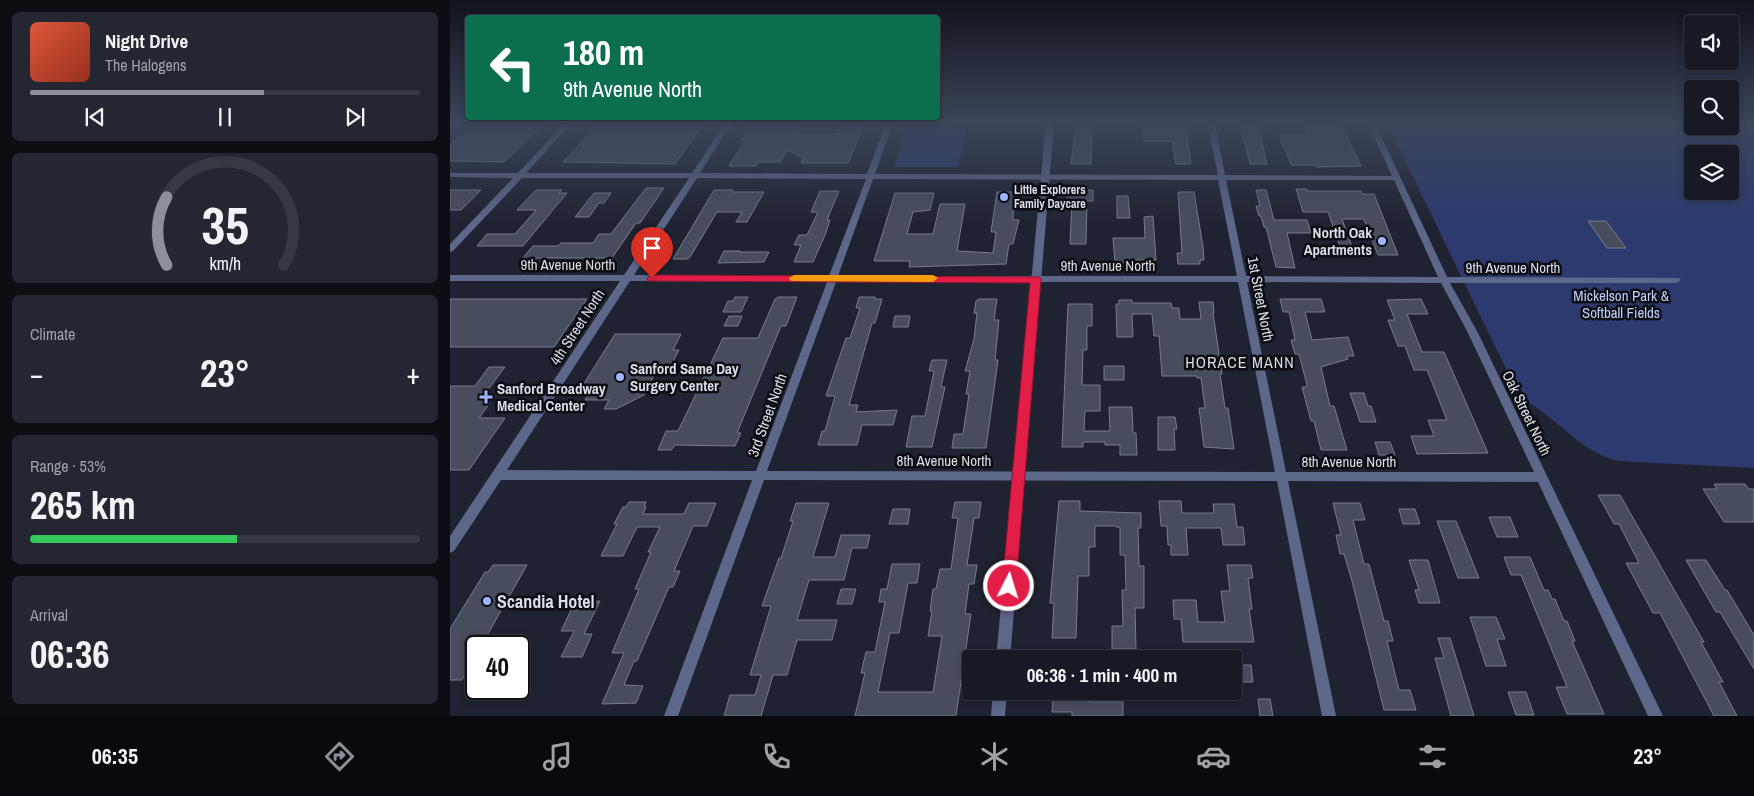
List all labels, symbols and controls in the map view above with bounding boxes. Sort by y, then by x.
map controls [1684,15,1739,200]
button: sound [1684,15,1739,70]
text: Night Drive [105,28,188,54]
text: 180 m [563,29,644,76]
icon: left [480,35,545,100]
text: The Halogens [105,54,187,76]
text: 9th Avenue North [563,74,702,104]
button: search [1684,80,1739,135]
icon: previous [81,103,109,131]
icon: pause [211,103,239,131]
icon: next [341,103,369,131]
button: layers [1684,145,1739,200]
place label: Little Explorers Family Daycare [1014,182,1086,212]
text: 35 [201,190,249,260]
marker: Little Explorers Family Daycare [998,191,1010,203]
place label: North Oak Apartments [1304,222,1372,260]
pin [631,227,673,278]
icon: arrive [638,234,666,262]
marker: North Oak Apartments [1376,235,1388,247]
text: km/h [209,252,241,276]
street label: 9th Avenue North [521,254,615,275]
street label: 9th Avenue North [1061,255,1155,276]
street label: 1st Street North [1242,255,1280,343]
street label: 9th Avenue North [1466,257,1560,278]
street label: 4th Street North [545,285,609,369]
park label: Mickelson Park & Softball Fields [1573,285,1670,323]
text: Climate [30,323,75,345]
text: 23° [200,348,250,399]
district label: HORACE MANN [1185,351,1295,373]
text: − [30,355,43,393]
text: + [407,355,420,393]
place label: Sanford Same Day Surgery Center [630,358,739,396]
street label: Oak Street North [1497,367,1557,459]
street label: 3rd Street North [742,370,792,460]
marker: Sanford Same Day Surgery Center [614,371,626,383]
place label: Sanford Broadway Medical Center [497,378,606,416]
marker: Sanford Broadway Medical Center [479,390,493,404]
street label: 8th Avenue North [897,450,991,471]
street label: 8th Avenue North [1302,451,1396,472]
text: Range · 53% [30,455,106,477]
text: 265 km [30,480,136,531]
position arrow [982,559,1034,611]
place label: Scandia Hotel [497,589,595,614]
marker: Scandia Hotel [481,595,493,607]
text: Arrival [30,604,68,626]
text: 06:36 [30,629,110,680]
speed limit sign: 40 [465,635,530,700]
text: 06:36 · 1 min · 400 m [1027,662,1177,688]
icon: directions [322,739,357,774]
icon: music [540,739,575,774]
icon: phone [759,739,794,774]
icon: climate [977,739,1012,774]
icon: car [1196,739,1231,774]
icon: filters [1415,739,1450,774]
text: 06:35 [92,741,138,771]
text: 23° [1633,741,1662,771]

